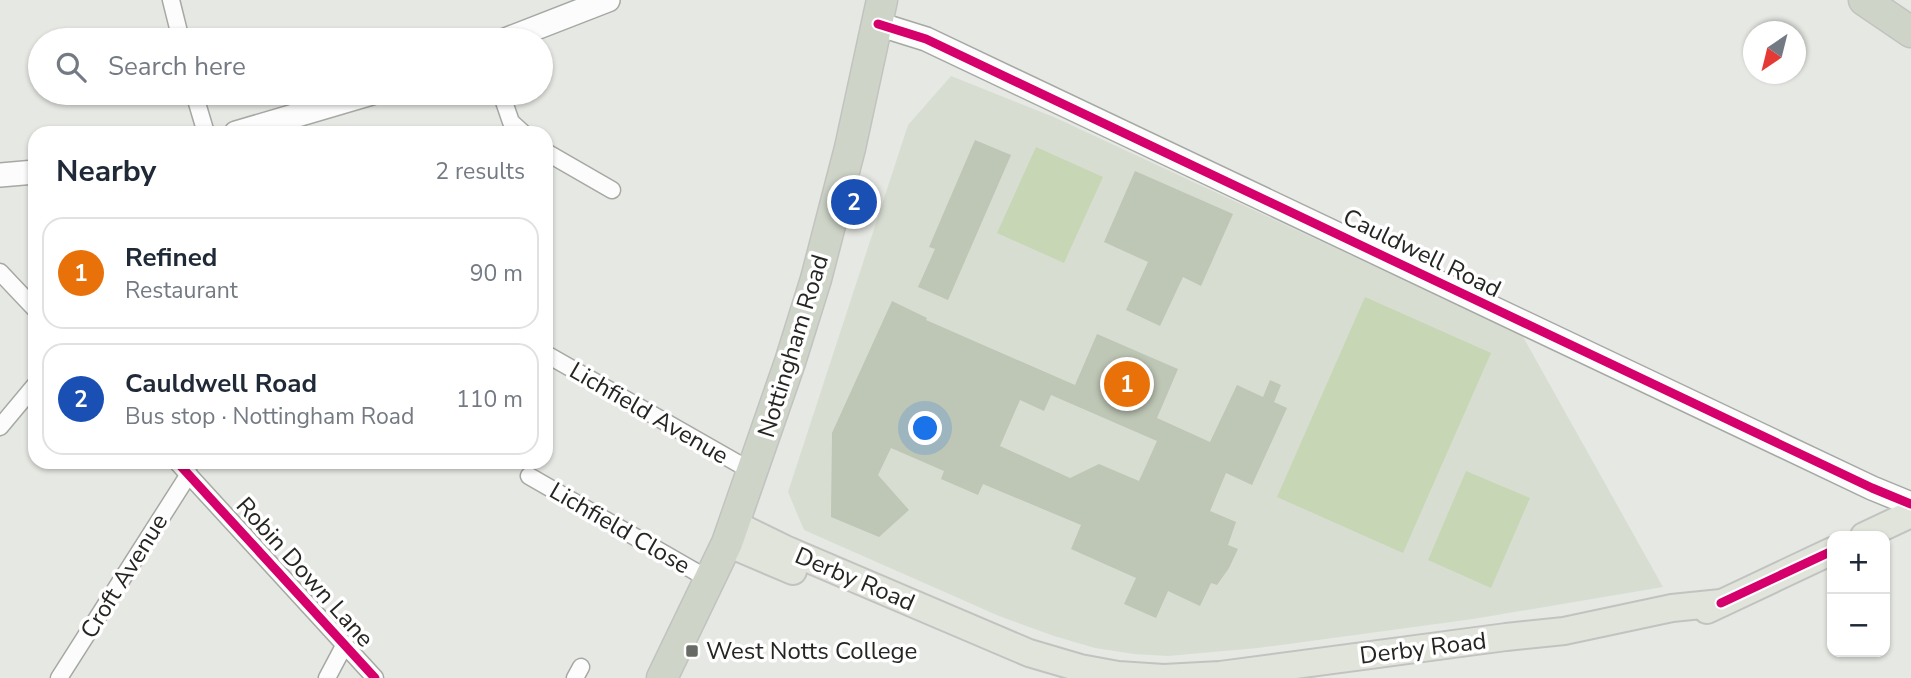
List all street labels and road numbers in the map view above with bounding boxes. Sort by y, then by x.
street label: Cauldwell Road [1338,201,1506,305]
street label: Nottingham Road [750,251,836,441]
street label: Lichfield Avenue [564,355,734,471]
street label: Lichfield Close [544,475,696,581]
street label: Robin Down Lane [229,490,381,654]
street label: Croft Avenue [73,508,175,644]
street label: Derby Road [790,539,920,619]
street label: Derby Road [1358,624,1488,672]

